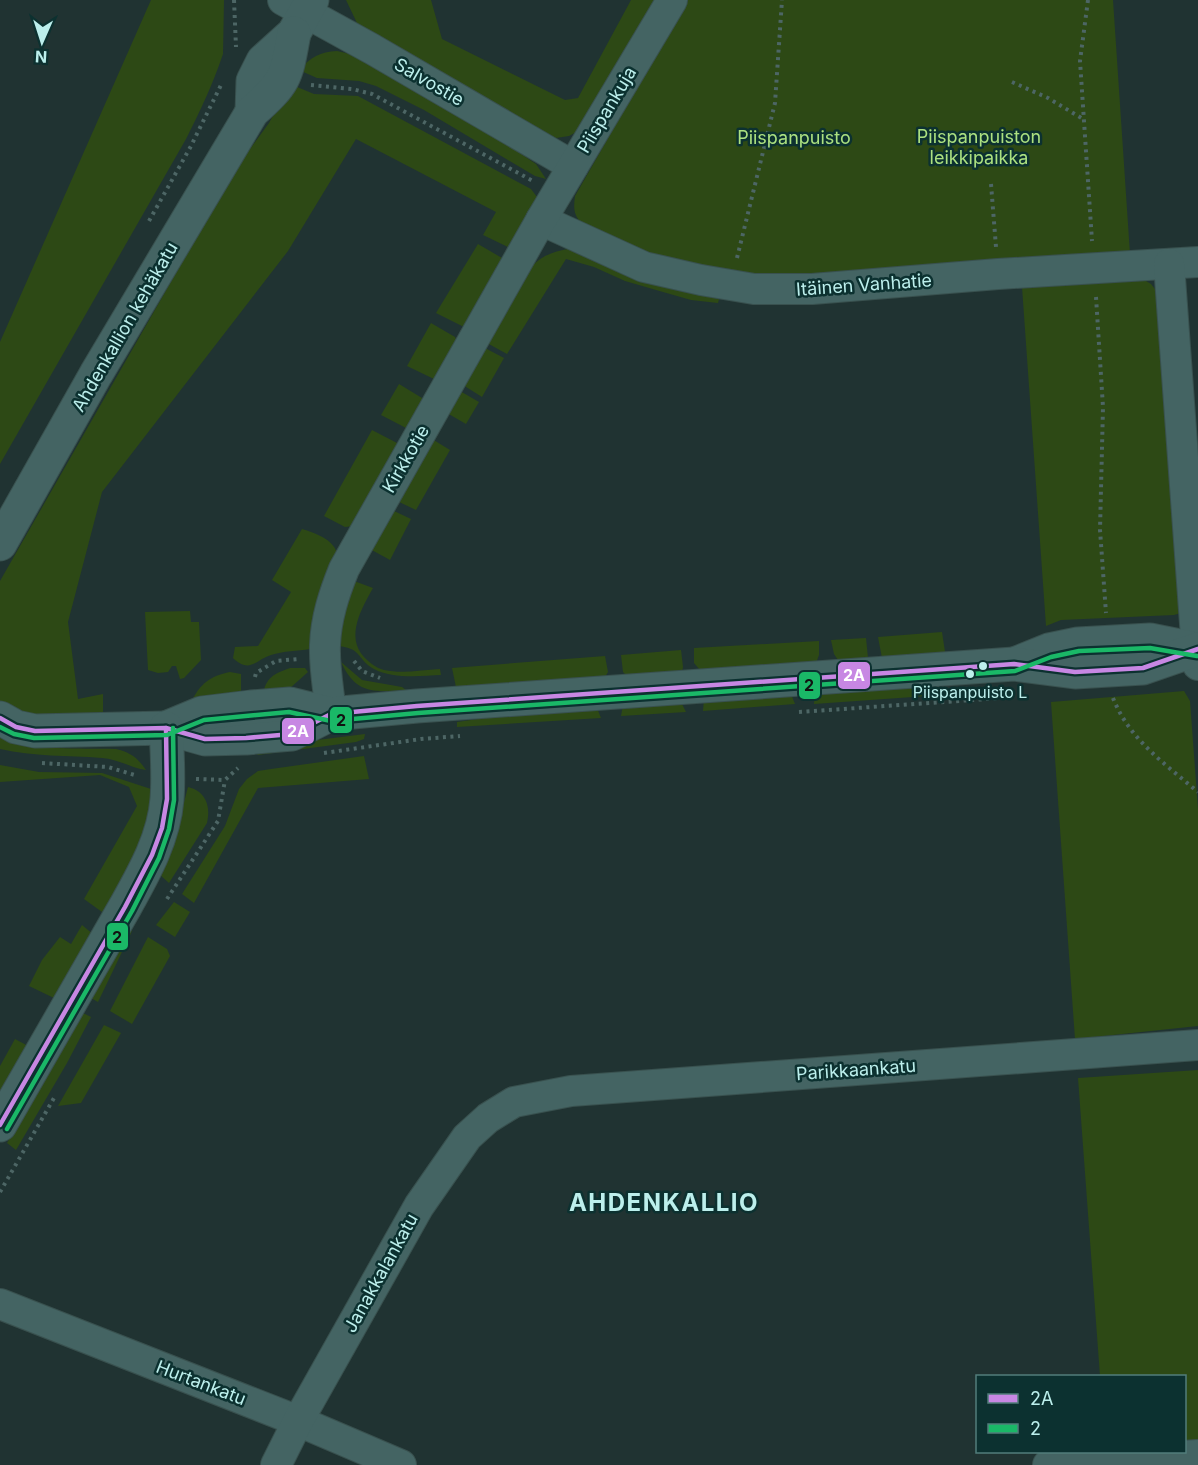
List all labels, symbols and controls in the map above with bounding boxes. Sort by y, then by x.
north arrow [12,12,72,72]
text: N [35,47,48,67]
street label: Salvostie [391,53,468,110]
street label: Piispankuja [573,63,640,157]
park label: Piispanpuiston leikkipaikka [917,126,1041,168]
park label: Piispanpuisto [737,127,851,148]
street label: Ahdenkallion kehäkatu [67,238,182,415]
street label: Itäinen Vanhatie [795,269,933,300]
street label: Kirkkotie [378,421,433,496]
unlabelled marker [977,660,989,672]
line badge: 2A [837,661,871,690]
text: 2A [843,665,865,685]
marker: Piispanpuisto L [964,668,976,680]
line badge: 2 [798,671,821,700]
text: 2 [804,675,814,695]
place label: Piispanpuisto L [913,682,1027,702]
line badge: 2 [329,706,353,734]
text: 2 [336,710,346,730]
line badge: 2A [281,717,315,745]
text: 2A [287,721,309,741]
line badge: 2 [106,922,129,951]
text: 2 [112,927,122,947]
street label: Parikkaankatu [795,1055,917,1084]
district label: AHDENKALLIO [569,1188,759,1217]
street label: Janakkalankatu [339,1210,422,1336]
street label: Hurtankatu [153,1356,249,1409]
legend [976,1375,1186,1453]
text: 2A [1030,1388,1053,1409]
text: 2 [1030,1418,1041,1439]

